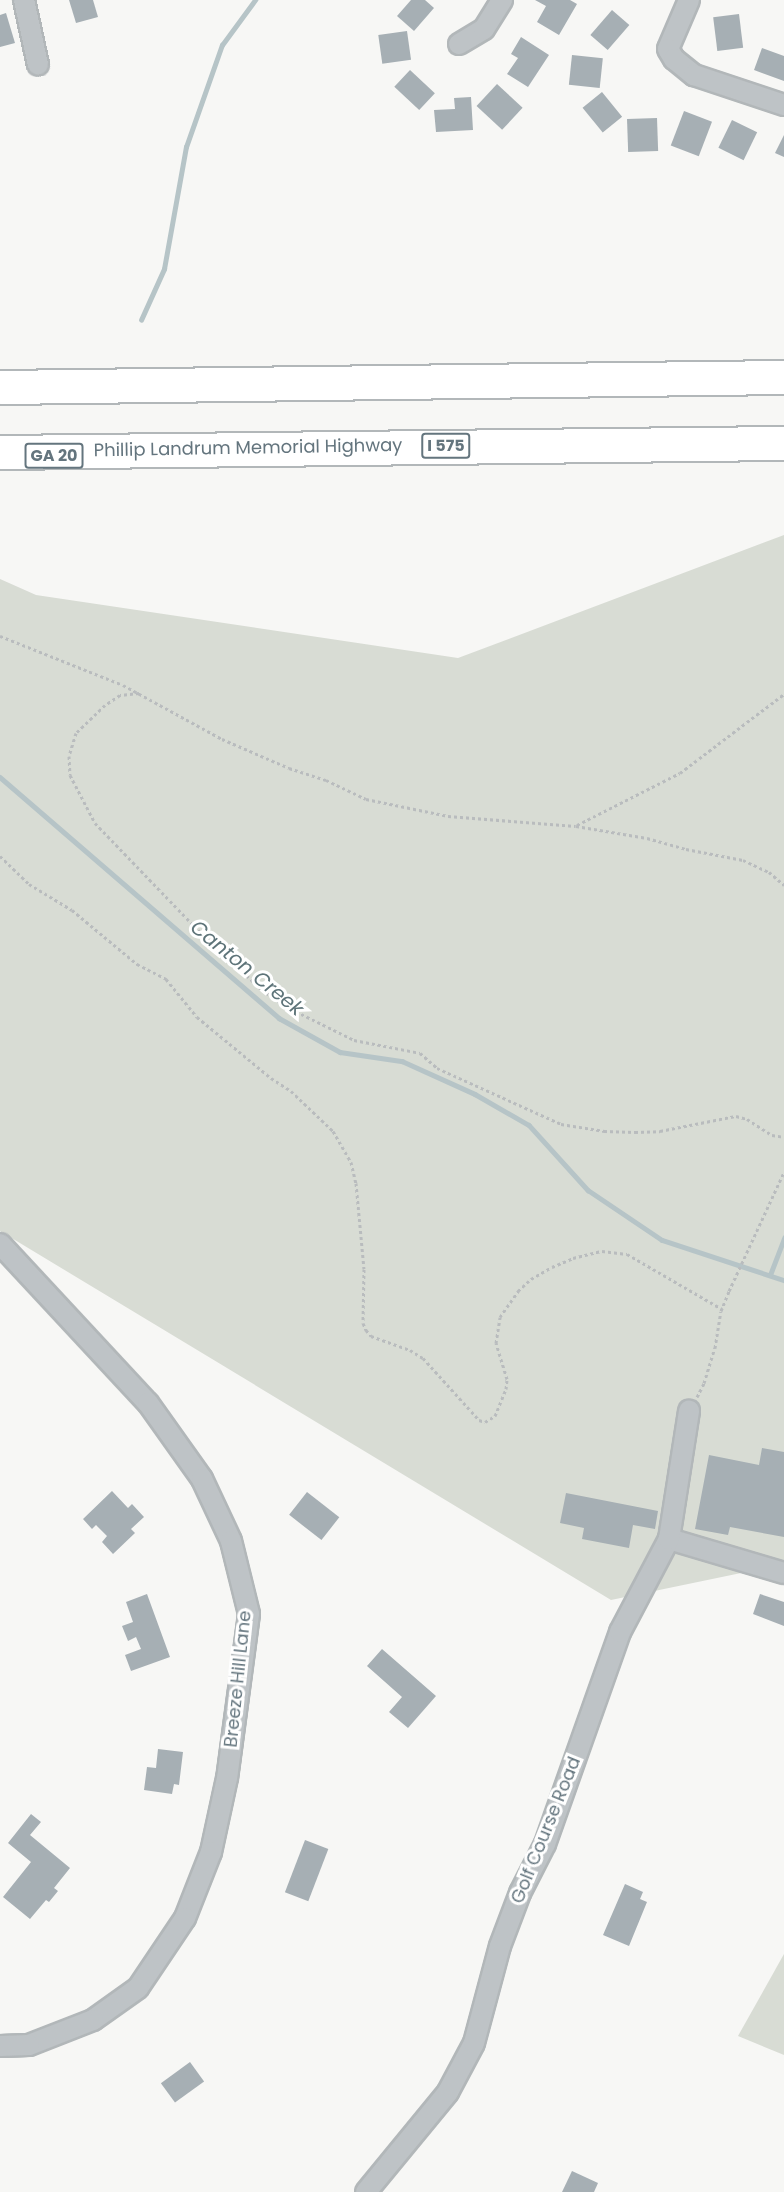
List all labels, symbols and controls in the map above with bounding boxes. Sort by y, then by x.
road number: I 575 [420,433,472,459]
street label: Phillip Landrum Memorial Highway [93,435,403,461]
road number: GA 20 [24,443,84,469]
water label: Canton Creek [186,915,308,1021]
street label: Breeze Hill Lane [220,1610,256,1748]
street label: Golf Course Road [507,1753,585,1907]

